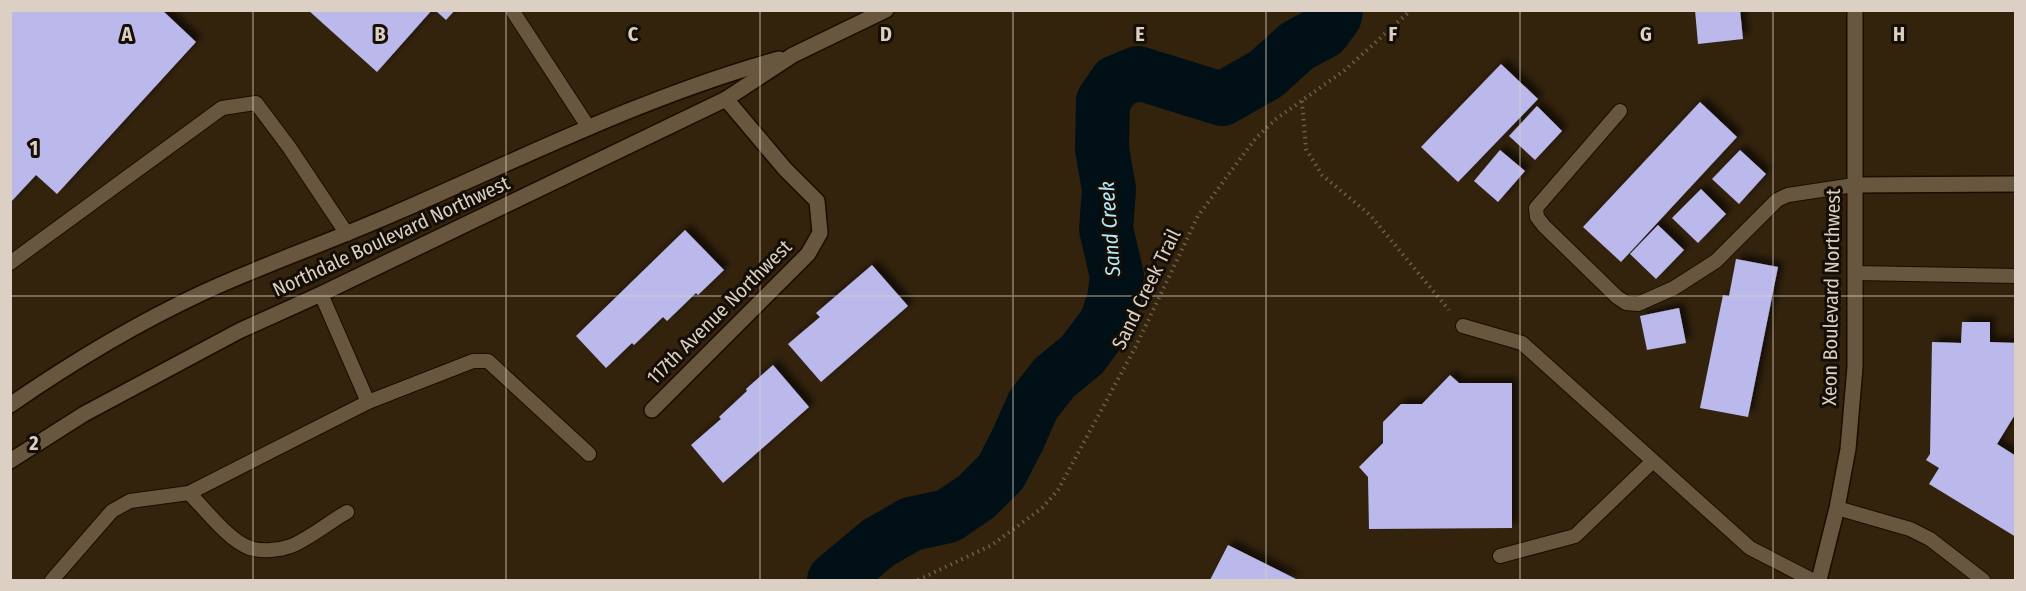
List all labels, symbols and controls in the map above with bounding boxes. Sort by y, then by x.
text: A [121,22,134,46]
text: B [374,22,386,46]
text: C [628,22,639,46]
text: D [880,22,892,46]
text: E [1135,22,1145,46]
text: F [1389,22,1398,46]
text: G [1640,22,1652,46]
text: H [1893,22,1905,46]
text: 1 [30,136,38,160]
street label: Northdale Boulevard Northwest [269,170,514,302]
water label: Sand Creek [1094,181,1126,278]
street label: Xeon Boulevard Northwest [1817,188,1845,406]
street label: Sand Creek Trail [1107,225,1185,353]
street label: 117th Avenue Northwest [642,234,797,389]
text: 2 [28,431,39,455]

